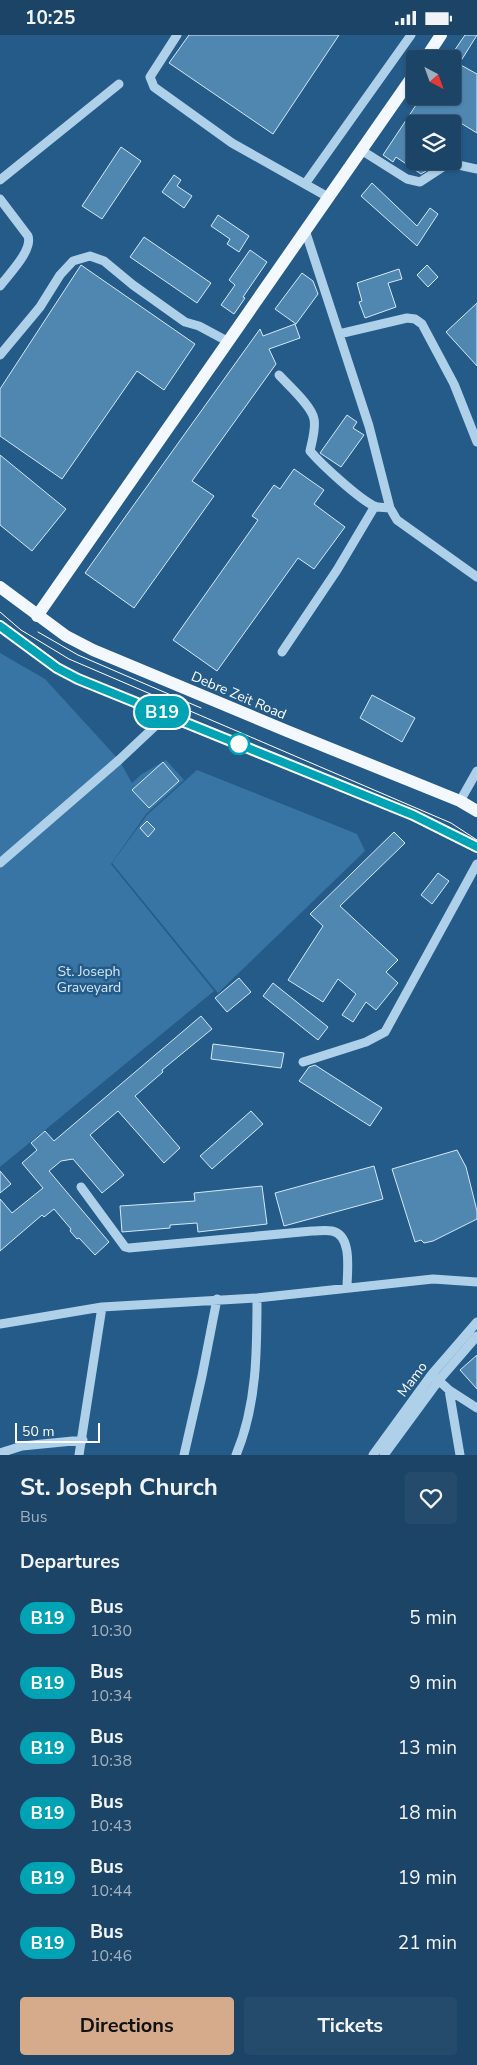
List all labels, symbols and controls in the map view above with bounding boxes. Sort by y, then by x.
text: 10:25 [25,5,75,31]
north arrow [406,50,461,105]
map controls [406,50,461,170]
button: layers [406,115,461,170]
street label: Debre Zeit Road [188,667,289,724]
line badge: B19 [133,696,191,728]
text: B19 [145,700,179,724]
unlabelled marker [228,733,250,755]
park label: St. Joseph Graveyard [57,962,121,997]
street label: Mamo [393,1358,432,1401]
scale bar [15,1420,100,1443]
text: 50 m [22,1422,54,1441]
text: St. Joseph Church [20,1471,218,1503]
button: heart [405,1472,457,1524]
text: Bus [20,1506,48,1528]
text: Departures [20,1549,120,1575]
text: Bus [90,1594,123,1620]
text: 5 min [409,1605,457,1631]
text: B19 [31,1606,64,1630]
text: 10:30 [90,1620,132,1642]
text: Bus [90,1659,123,1685]
text: 9 min [409,1670,457,1696]
text: B19 [31,1671,64,1695]
text: 10:34 [90,1685,132,1707]
text: Bus [90,1724,123,1750]
text: 13 min [398,1735,457,1761]
text: B19 [31,1736,64,1760]
text: 10:38 [90,1750,132,1772]
text: Bus [90,1789,123,1815]
text: 18 min [398,1800,457,1826]
text: B19 [31,1801,64,1825]
text: 10:43 [90,1815,132,1837]
text: Bus [90,1854,123,1880]
text: 19 min [398,1865,457,1891]
text: B19 [31,1866,64,1890]
text: 10:44 [90,1880,132,1902]
text: Bus [90,1919,123,1945]
text: 21 min [398,1930,457,1956]
text: B19 [31,1931,64,1955]
text: 10:46 [90,1945,132,1967]
button: Directions [20,1997,234,2055]
button: Tickets [244,1997,457,2055]

